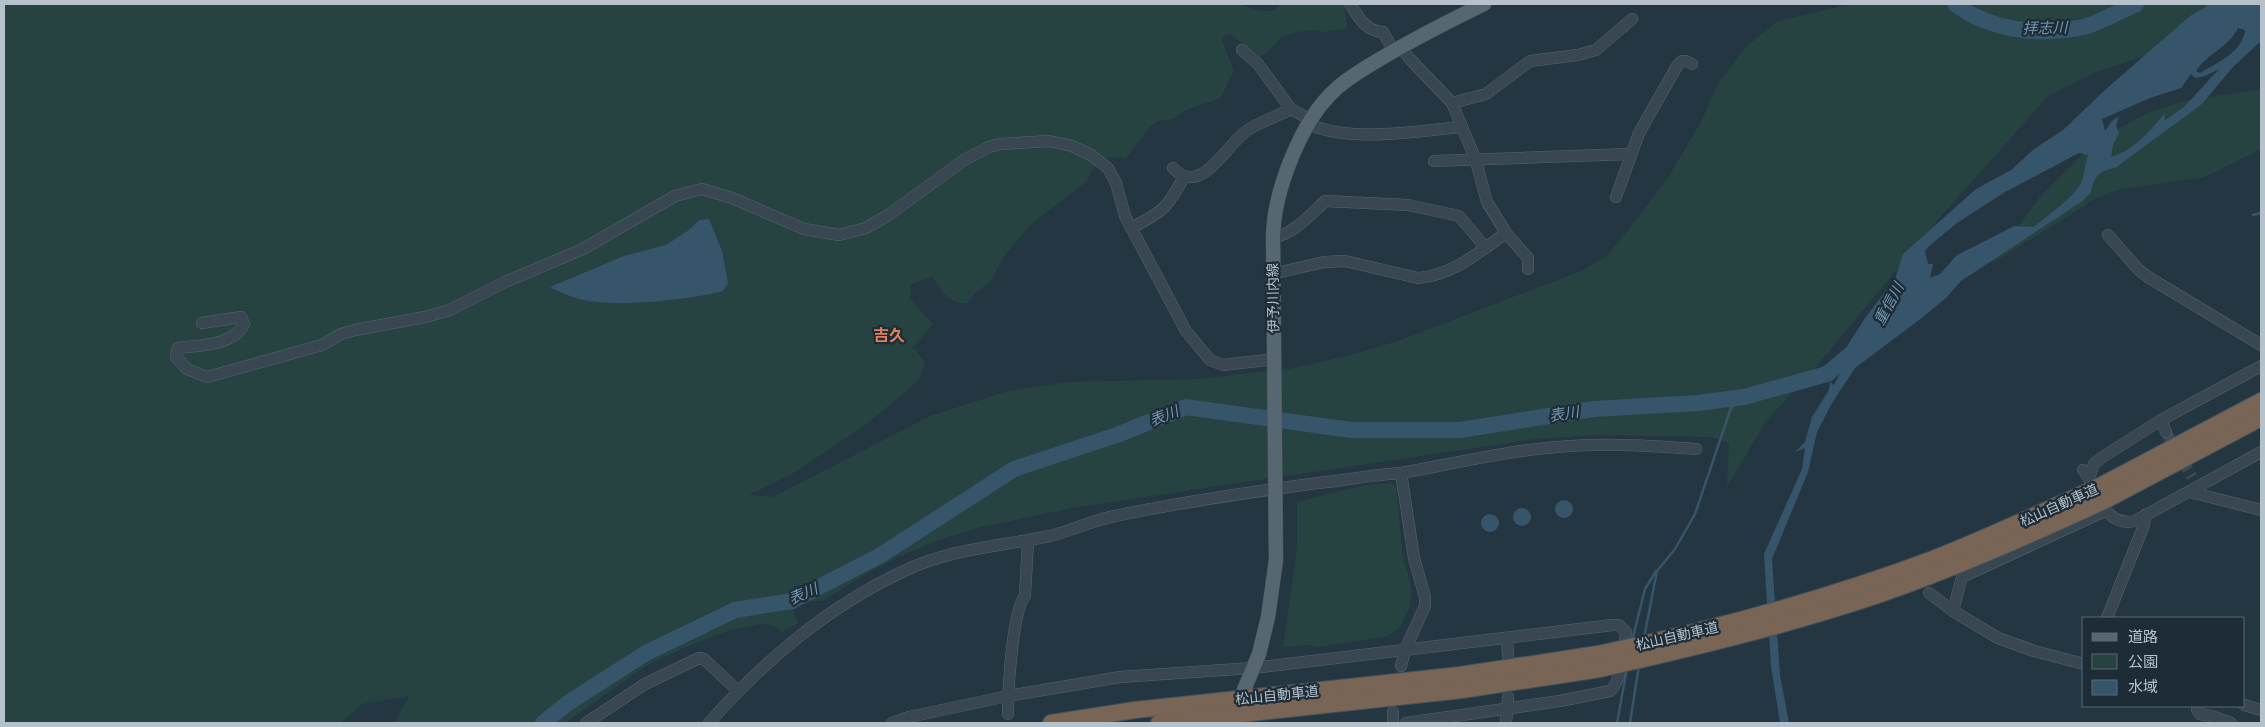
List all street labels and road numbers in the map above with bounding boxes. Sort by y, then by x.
street label: 伊予川内線 [1263,263,1284,333]
street label: 松山自動車道 [2017,480,2101,531]
street label: 松山自動車道 [1634,618,1720,655]
street label: 松山自動車道 [1234,682,1320,709]

